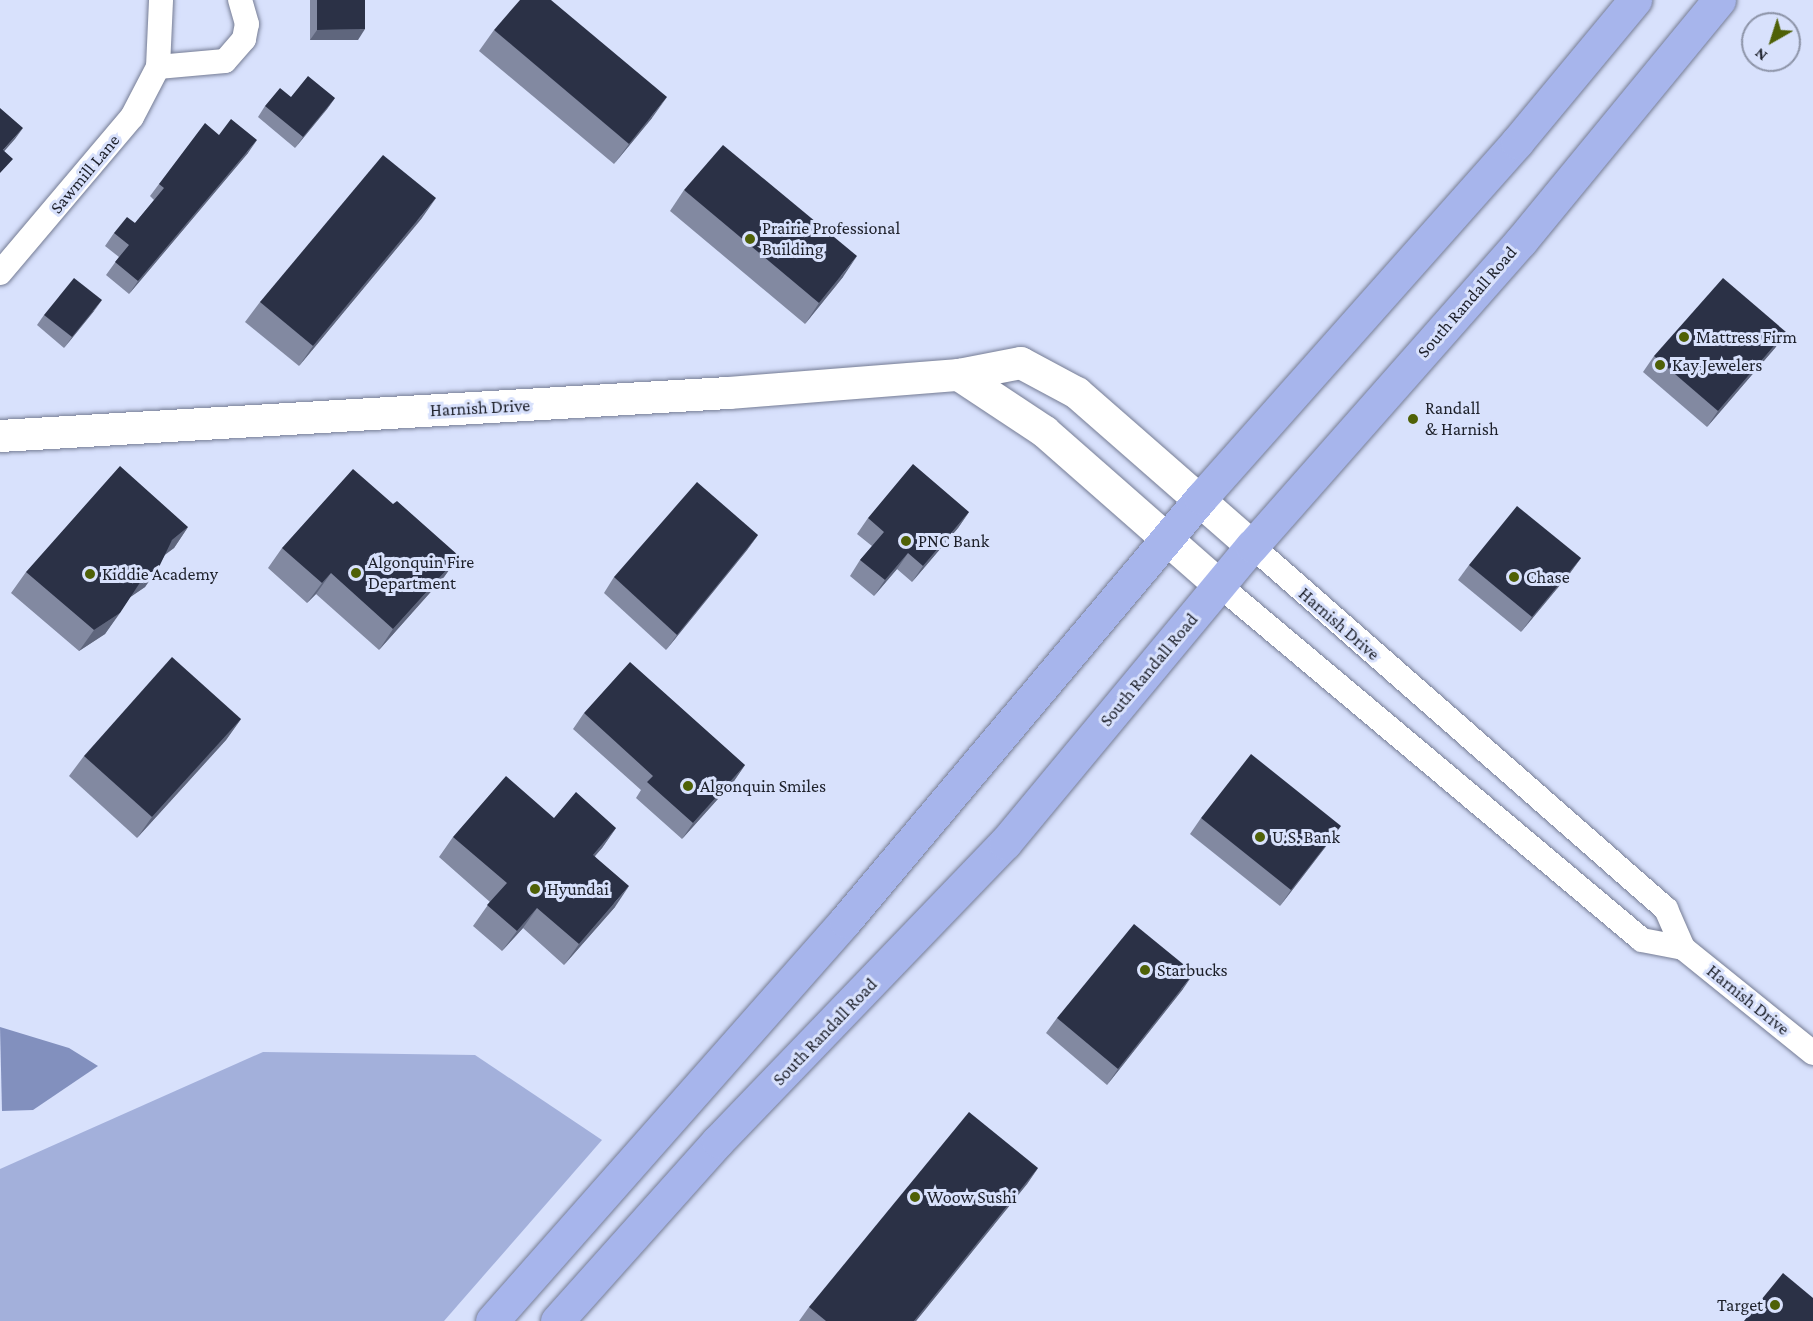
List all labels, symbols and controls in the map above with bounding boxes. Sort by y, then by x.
north arrow [1741,12,1801,72]
text: N [1751,45,1770,65]
street label: Sawmill Lane [46,130,124,218]
place label: Prairie Professional Building [762,218,900,260]
marker: Prairie Professional Building [743,232,757,246]
street label: South Randall Road [1413,242,1521,362]
place label: Mattress Firm [1696,326,1797,348]
marker: Mattress Firm [1677,330,1691,344]
place label: Kay Jewelers [1672,354,1762,376]
marker: Kay Jewelers [1653,358,1667,372]
street label: Harnish Drive [429,395,531,421]
place label: Randall & Harnish [1425,398,1499,440]
marker: Randall & Harnish [1406,412,1420,426]
place label: PNC Bank [918,530,989,552]
marker: PNC Bank [899,534,913,548]
place label: Algonquin Fire Department [368,552,474,594]
place label: Kiddie Academy [102,563,218,585]
marker: Algonquin Fire Department [349,566,363,580]
place label: Chase [1526,566,1570,588]
marker: Kiddie Academy [83,567,97,581]
marker: Chase [1507,570,1521,584]
street label: Harnish Drive [1294,583,1384,665]
street label: South Randall Road [1095,609,1203,731]
place label: Algonquin Smiles [700,775,826,797]
marker: Algonquin Smiles [681,779,695,793]
place label: U.S. Bank [1272,826,1340,848]
marker: U.S. Bank [1253,830,1267,844]
place label: Hyundai [547,878,609,900]
marker: Hyundai [528,882,542,896]
place label: Starbucks [1157,959,1228,981]
street label: Harnish Drive [1702,960,1794,1040]
marker: Starbucks [1138,963,1152,977]
street label: South Randall Road [768,974,882,1090]
place label: Woow Sushi [927,1186,1017,1208]
marker: Woow Sushi [908,1190,922,1204]
place label: Target [1717,1294,1763,1316]
marker: Target [1768,1298,1782,1312]

